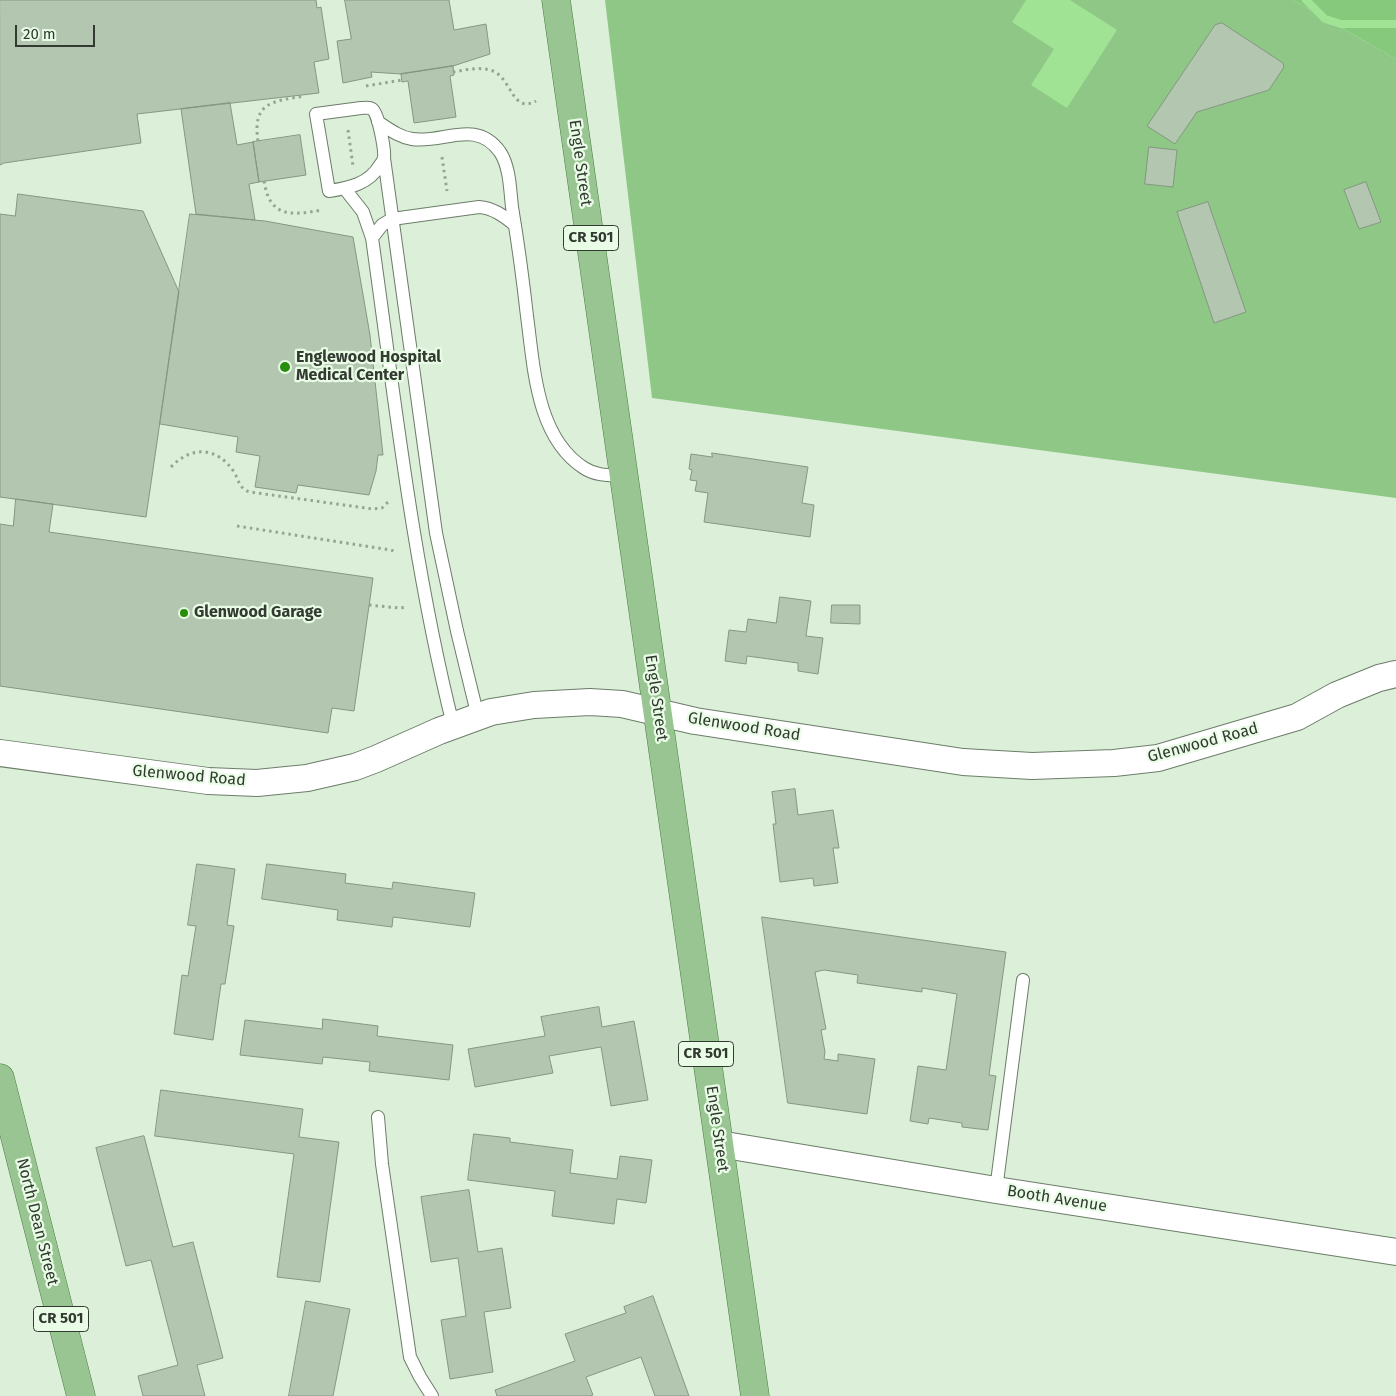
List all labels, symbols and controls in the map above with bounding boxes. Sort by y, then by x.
scale bar [18,15,98,47]
text: 20 m [23,25,56,43]
street label: Engle Street [564,119,596,207]
road number: CR 501 [564,226,618,250]
place label: Englewood Hospital Medical Center [296,348,441,386]
marker: Englewood Hospital Medical Center [278,360,292,374]
place label: Glenwood Garage [194,603,322,623]
marker: Glenwood Garage [178,607,190,619]
street label: Engle Street [640,654,672,742]
street label: Glenwood Road [686,709,802,745]
street label: Glenwood Road [1146,719,1260,767]
street label: Glenwood Road [132,761,246,791]
road number: CR 501 [678,1042,734,1066]
street label: Engle Street [701,1085,733,1173]
street label: North Dean Street [12,1156,62,1288]
street label: Booth Avenue [1006,1182,1108,1216]
road number: CR 501 [34,1306,88,1332]

